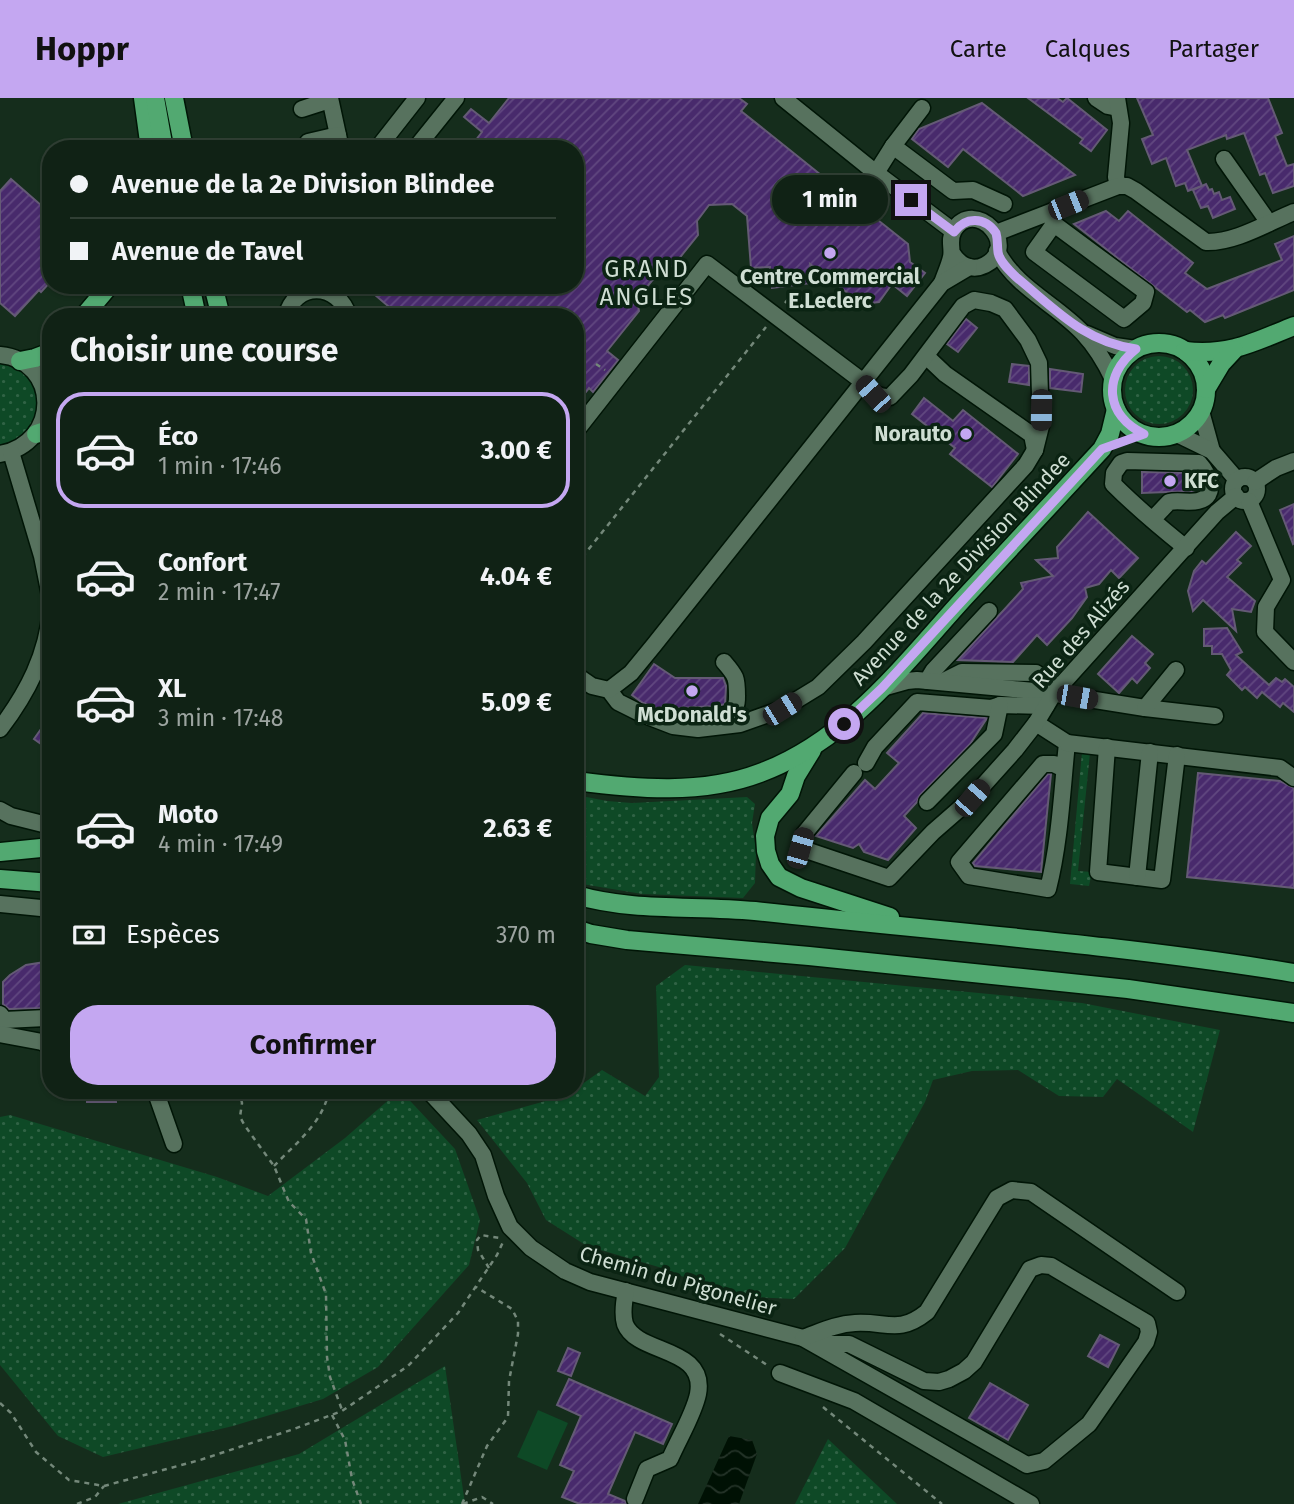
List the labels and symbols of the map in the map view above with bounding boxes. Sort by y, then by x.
callout: 1 min [771,176,886,224]
route end [895,184,927,216]
car [1045,187,1092,223]
marker: Centre Commercial E.Leclerc [822,245,838,261]
district label: GRAND ANGLES [600,255,694,311]
place label: Centre Commercial E.Leclerc [740,264,921,314]
car [852,371,895,417]
car [1031,389,1052,431]
place label: Norauto [875,421,952,447]
marker: Norauto [958,426,974,442]
street label: Avenue de la 2e Division Blindee [846,447,1076,691]
place label: KFC [1184,468,1219,494]
marker: KFC [1162,473,1178,489]
street label: Rue des Alizés [1027,574,1135,694]
marker: McDonald's [684,683,700,699]
car [1055,683,1100,711]
car [759,689,806,729]
place label: McDonald's [637,702,747,728]
route start [828,708,860,740]
car [951,775,994,821]
car [785,825,816,871]
street label: Chemin du Pigonelier [576,1240,780,1322]

